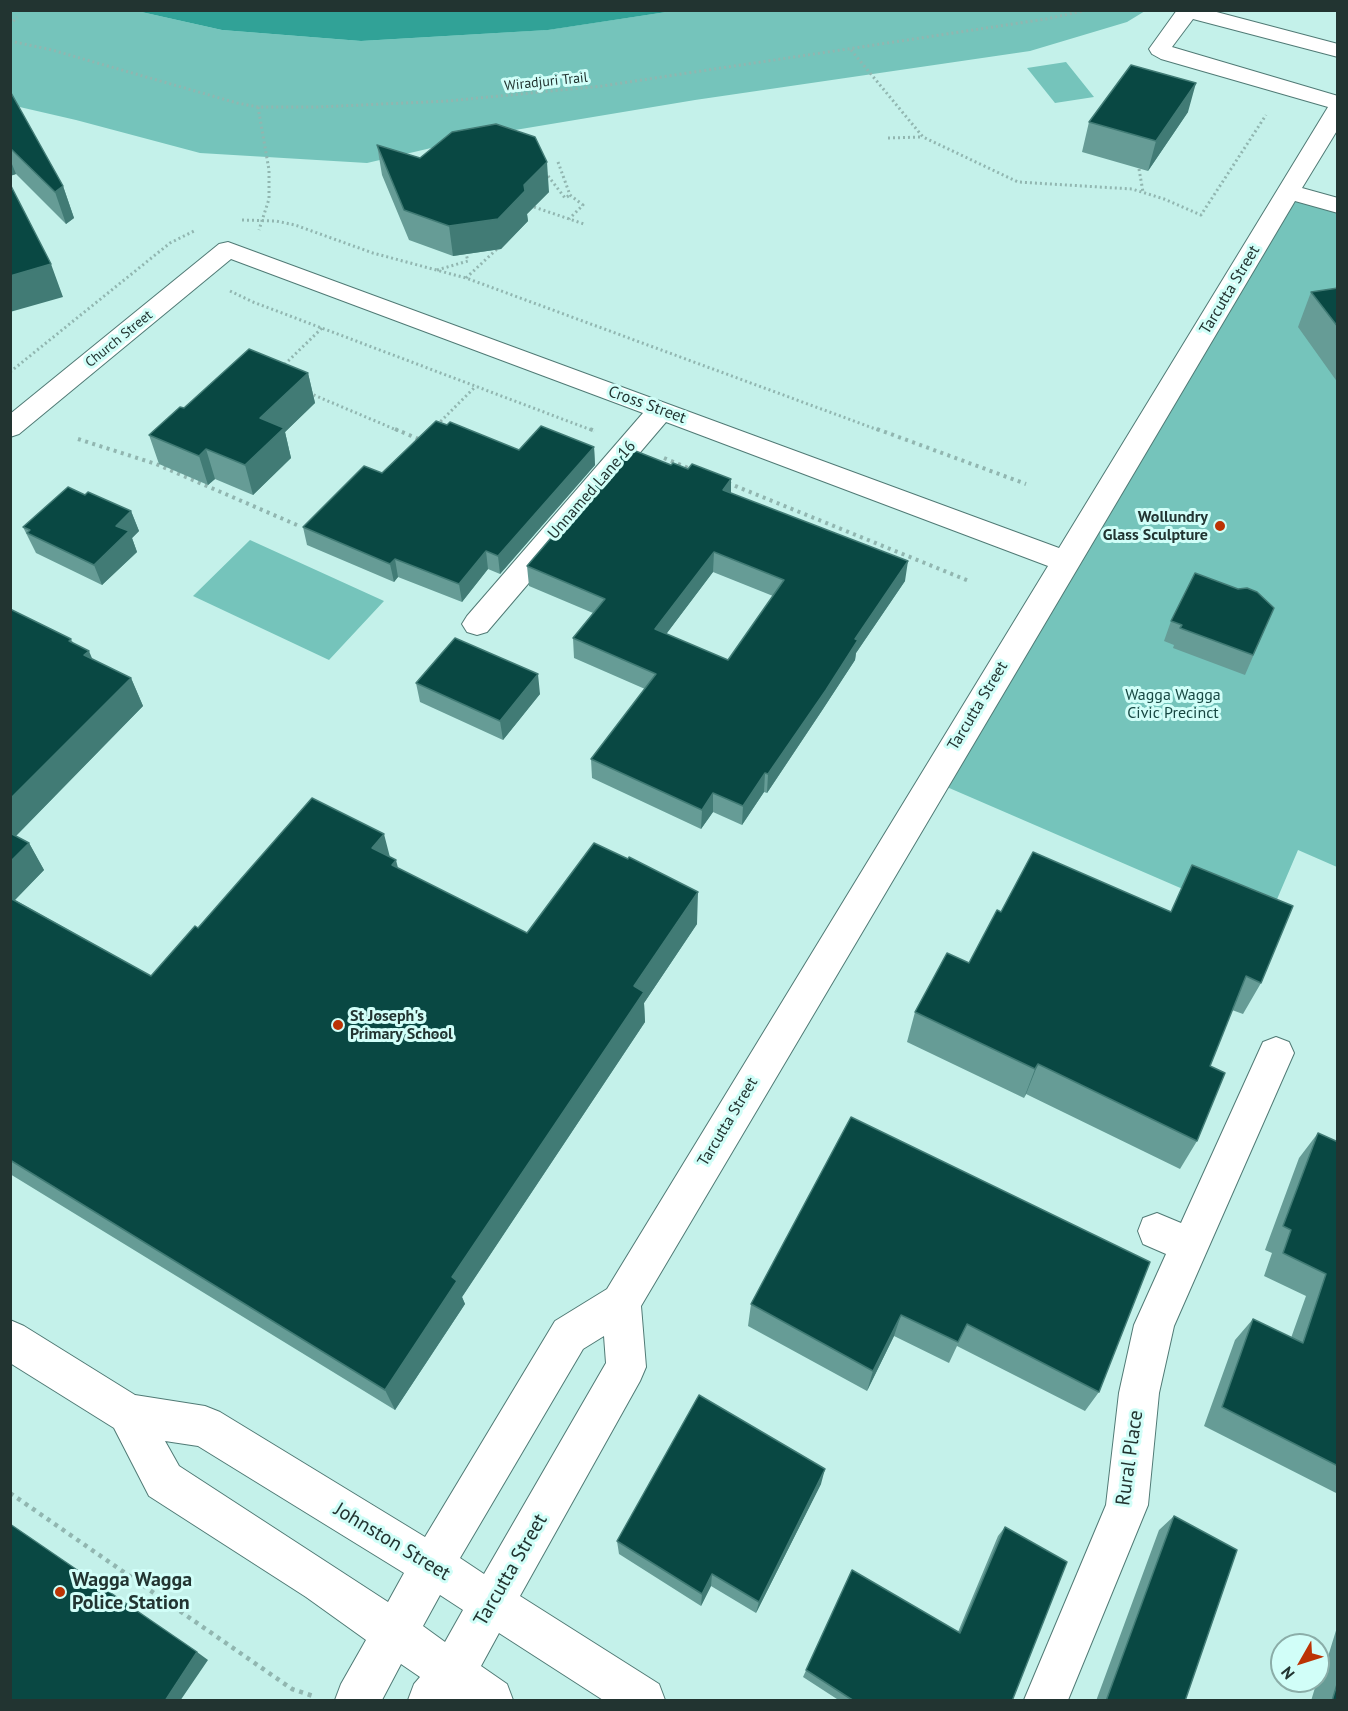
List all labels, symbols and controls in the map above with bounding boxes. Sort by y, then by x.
street label: Wiradjuri Trail [503,69,589,95]
street label: Tarcutta Street [1196,242,1264,338]
street label: Church Street [82,307,156,371]
street label: Cross Street [605,382,689,428]
street label: Unnamed Lane 16 [544,437,640,543]
place label: Wollundry Glass Sculpture [1103,507,1208,545]
marker: Wollundry Glass Sculpture [1213,519,1227,533]
street label: Tarcutta Street [944,658,1012,754]
park label: Wagga Wagga Civic Precinct [1125,685,1221,723]
place label: St Joseph's Primary School [350,1006,453,1044]
marker: St Joseph's Primary School [331,1018,345,1032]
street label: Tarcutta Street [694,1074,762,1170]
street label: Rural Place [1111,1409,1149,1507]
street label: Johnston Street [329,1498,455,1586]
street label: Tarcutta Street [469,1510,553,1630]
place label: Wagga Wagga Police Station [72,1568,192,1615]
marker: Wagga Wagga Police Station [53,1585,67,1599]
north arrow [1270,1633,1330,1693]
text: N [1276,1663,1299,1683]

